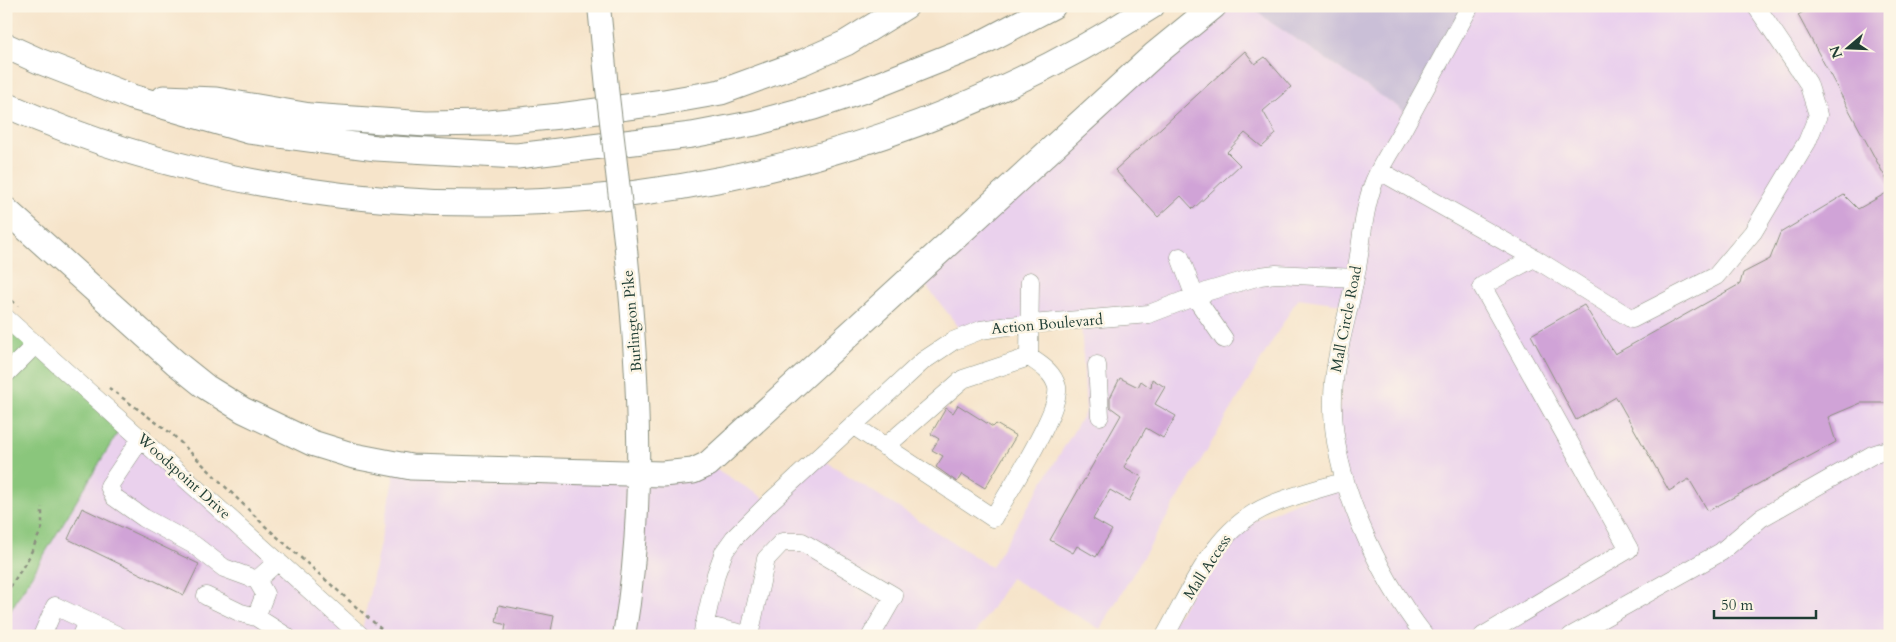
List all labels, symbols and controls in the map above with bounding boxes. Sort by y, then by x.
north arrow [1824,22,1874,72]
text: N [1825,43,1847,61]
street label: Mall Circle Road [1326,264,1366,374]
street label: Burlington Pike [618,269,646,373]
street label: Action Boulevard [990,309,1104,339]
street label: Woodspoint Drive [132,428,235,524]
street label: Mall Access [1179,531,1235,603]
scale bar [1714,587,1816,619]
text: 50 m [1721,595,1753,615]

